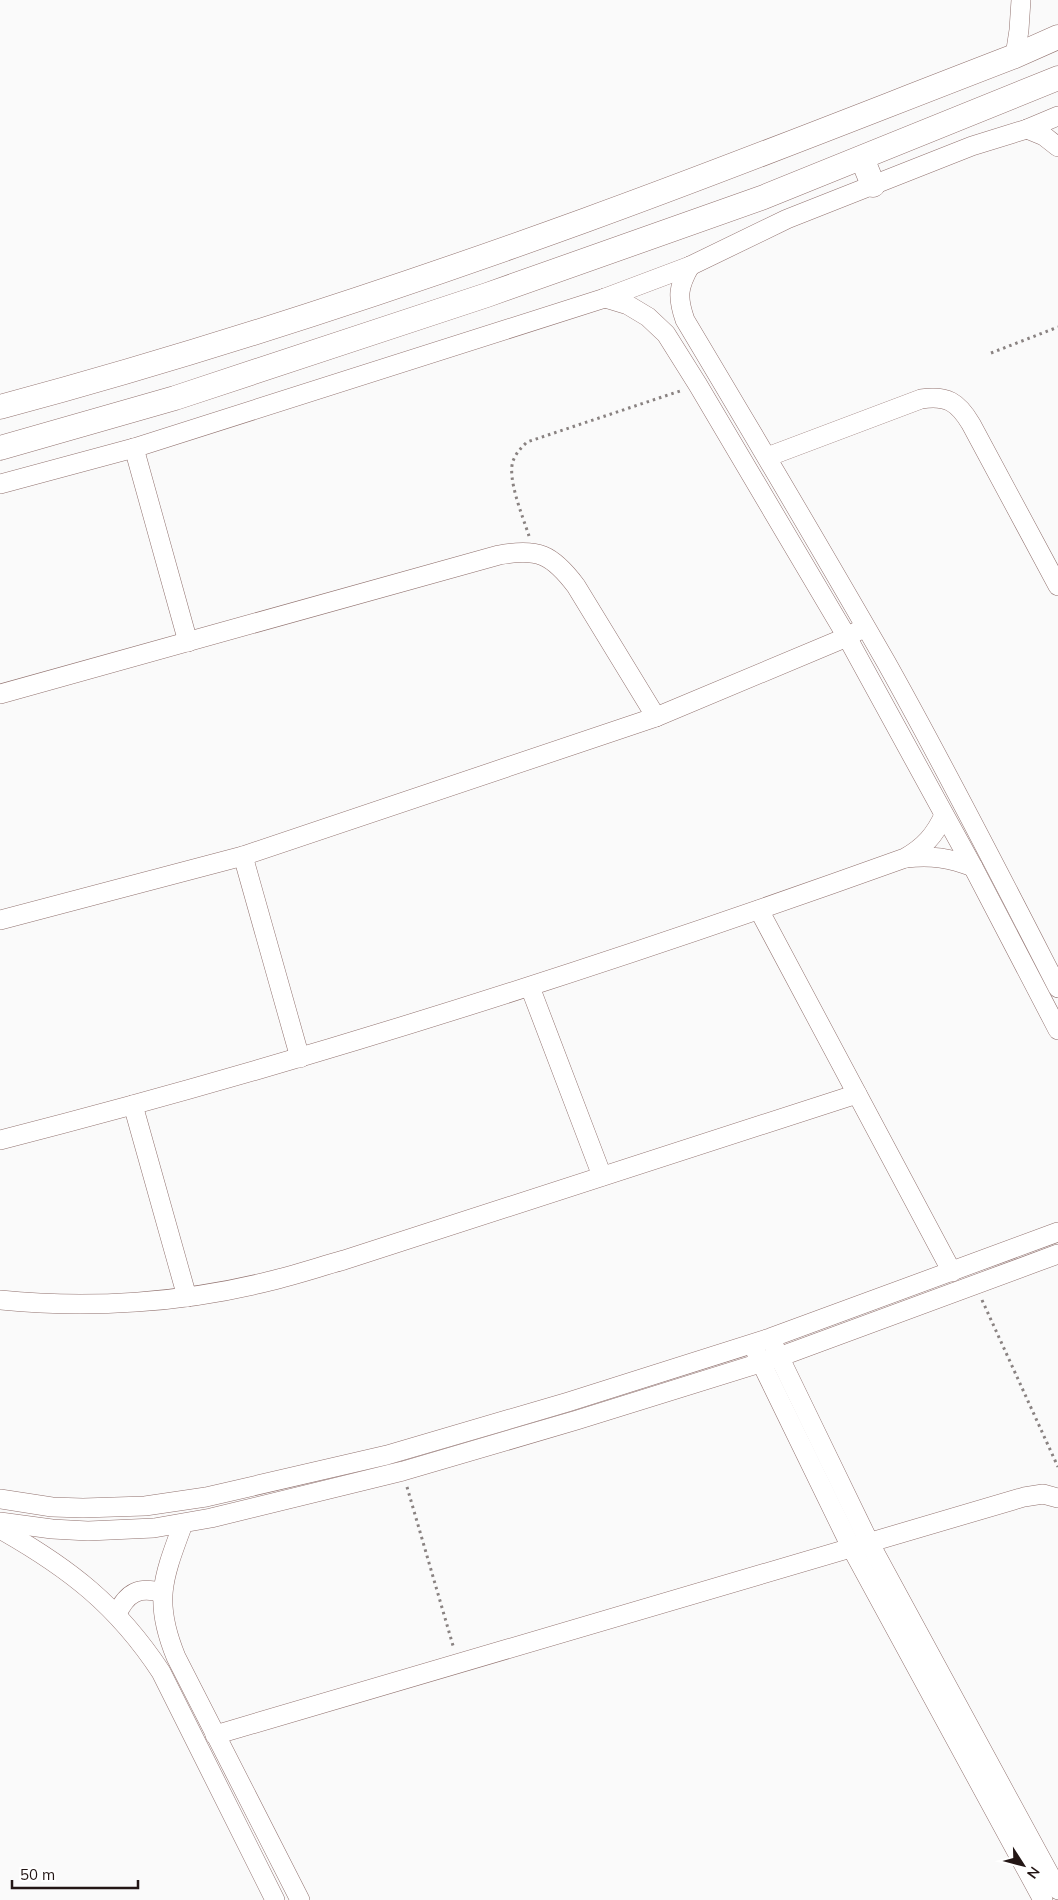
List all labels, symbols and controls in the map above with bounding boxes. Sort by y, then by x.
north arrow [998,1840,1048,1890]
scale bar [12,1858,139,1890]
text: N [1023,1863,1044,1882]
text: 50 m [20,1865,55,1884]

